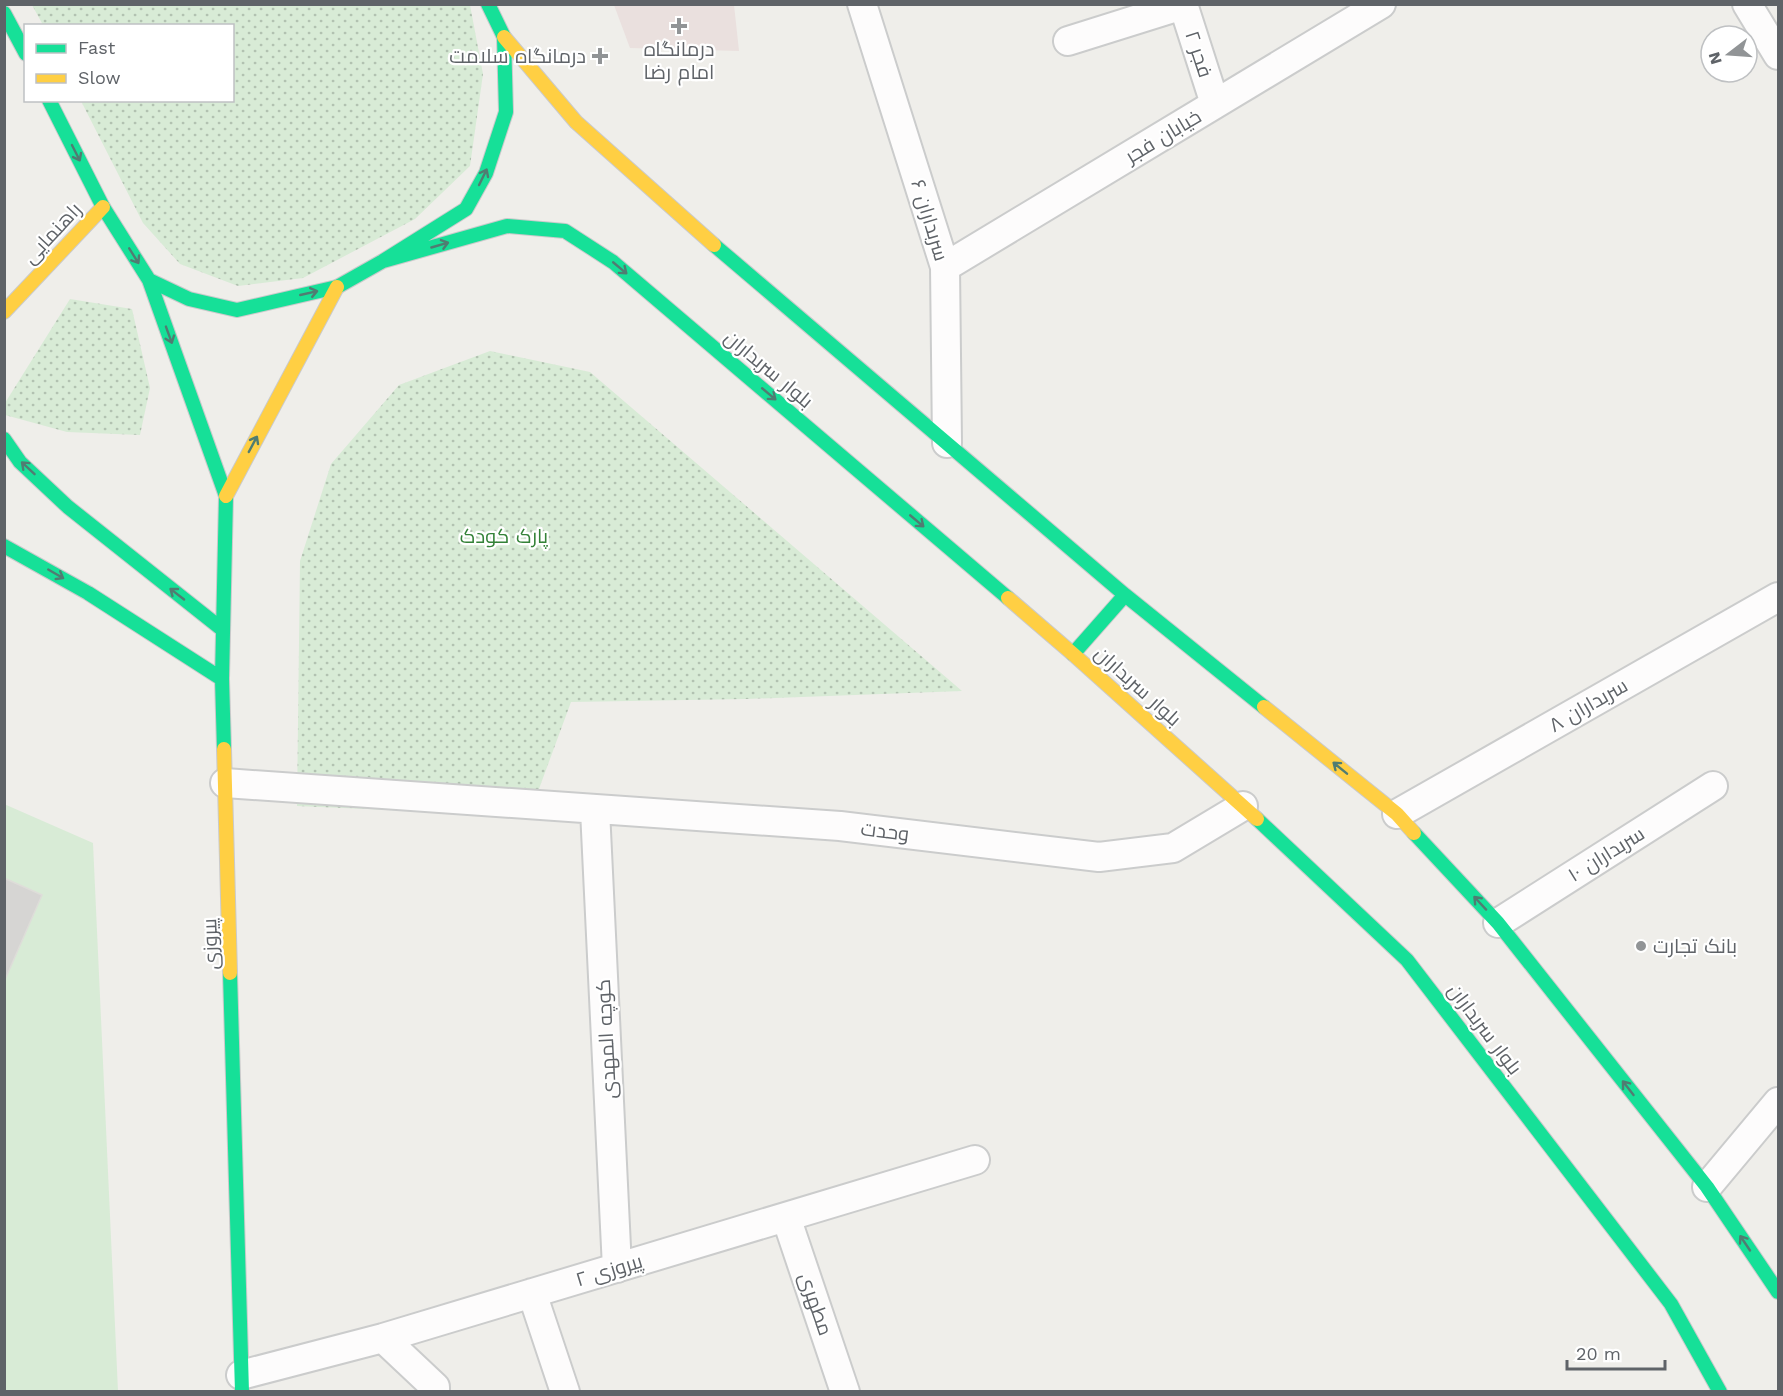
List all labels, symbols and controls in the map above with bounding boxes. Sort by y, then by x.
marker: درمانگاه امام رضا [670,17,688,35]
legend [24,24,234,102]
north arrow [1699,24,1759,84]
street label: فجر ۲ [1180,28,1218,80]
text: Fast [78,37,116,58]
place label: درمانگاه امام رضا [643,37,715,86]
place label: درمانگاه سلامت [449,44,586,68]
marker: درمانگاه سلامت [591,47,609,65]
text: N [1704,50,1726,67]
text: Slow [78,67,121,88]
street label: خیابان فجر [1120,104,1206,169]
one-way arrow [70,143,82,161]
one-way arrow [478,168,490,186]
street label: سربداران ۶ [905,176,954,264]
street label: راهنمایی [18,197,87,269]
one-way arrow [430,239,449,250]
one-way arrow [129,247,141,264]
one-way arrow [612,261,627,275]
one-way arrow [299,287,318,298]
one-way arrow [164,325,175,344]
street label: بلوار سربداران [719,325,818,414]
one-way arrow [761,388,777,401]
one-way arrow [248,436,259,454]
one-way arrow [20,461,35,476]
one-way arrow [909,514,924,528]
park label: پارک کودک [460,524,549,549]
one-way arrow [47,568,64,580]
one-way arrow [169,587,185,600]
street label: بلوار سربداران [1089,641,1186,732]
street label: سربداران ۸ [1544,673,1632,738]
one-way arrow [1332,762,1348,775]
street label: وحدت [859,816,911,846]
street label: سربداران ۱۰ [1563,821,1649,888]
one-way arrow [1472,896,1487,911]
street label: پیروزی [197,917,224,970]
place label: بانک تجارت [1653,934,1737,958]
marker: بانک تجارت [1634,939,1648,953]
street label: کوچه المهدی [591,979,622,1099]
street label: بلوار سربداران [1442,979,1527,1080]
one-way arrow [1622,1080,1635,1096]
one-way arrow [1739,1236,1751,1252]
street label: پیروزی ۲ [573,1248,646,1292]
street label: مطهری [793,1269,838,1339]
scale bar [1567,1333,1664,1371]
text: 20 m [1576,1343,1621,1364]

